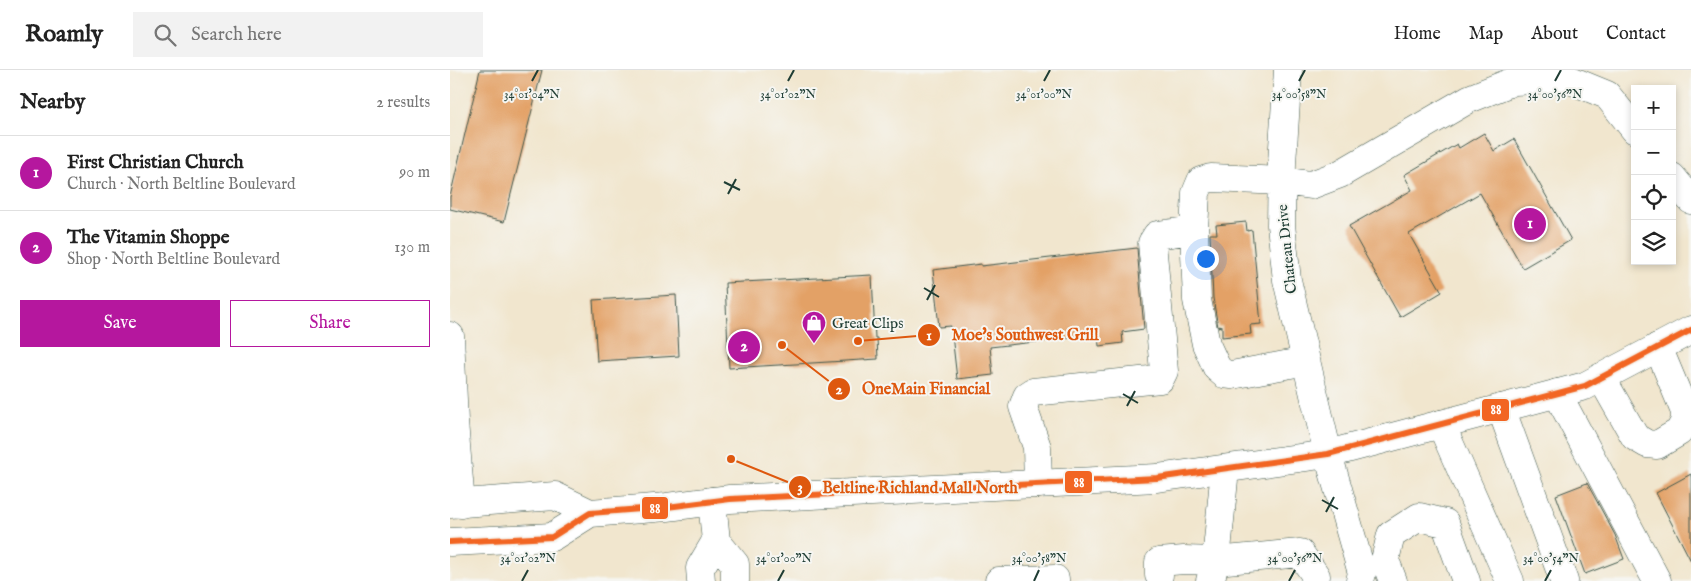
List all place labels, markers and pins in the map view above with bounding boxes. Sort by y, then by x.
pin: 1 [1514,205,1546,243]
shop icon: Great Clips [801,310,827,344]
place label: Great Clips [832,314,903,333]
callout: Moe's Southwest Grill [916,319,1108,350]
pin: 2 [728,328,760,366]
callout: OneMain Financial [827,373,1000,404]
callout: Beltline Richland Mall North [787,472,1028,503]

